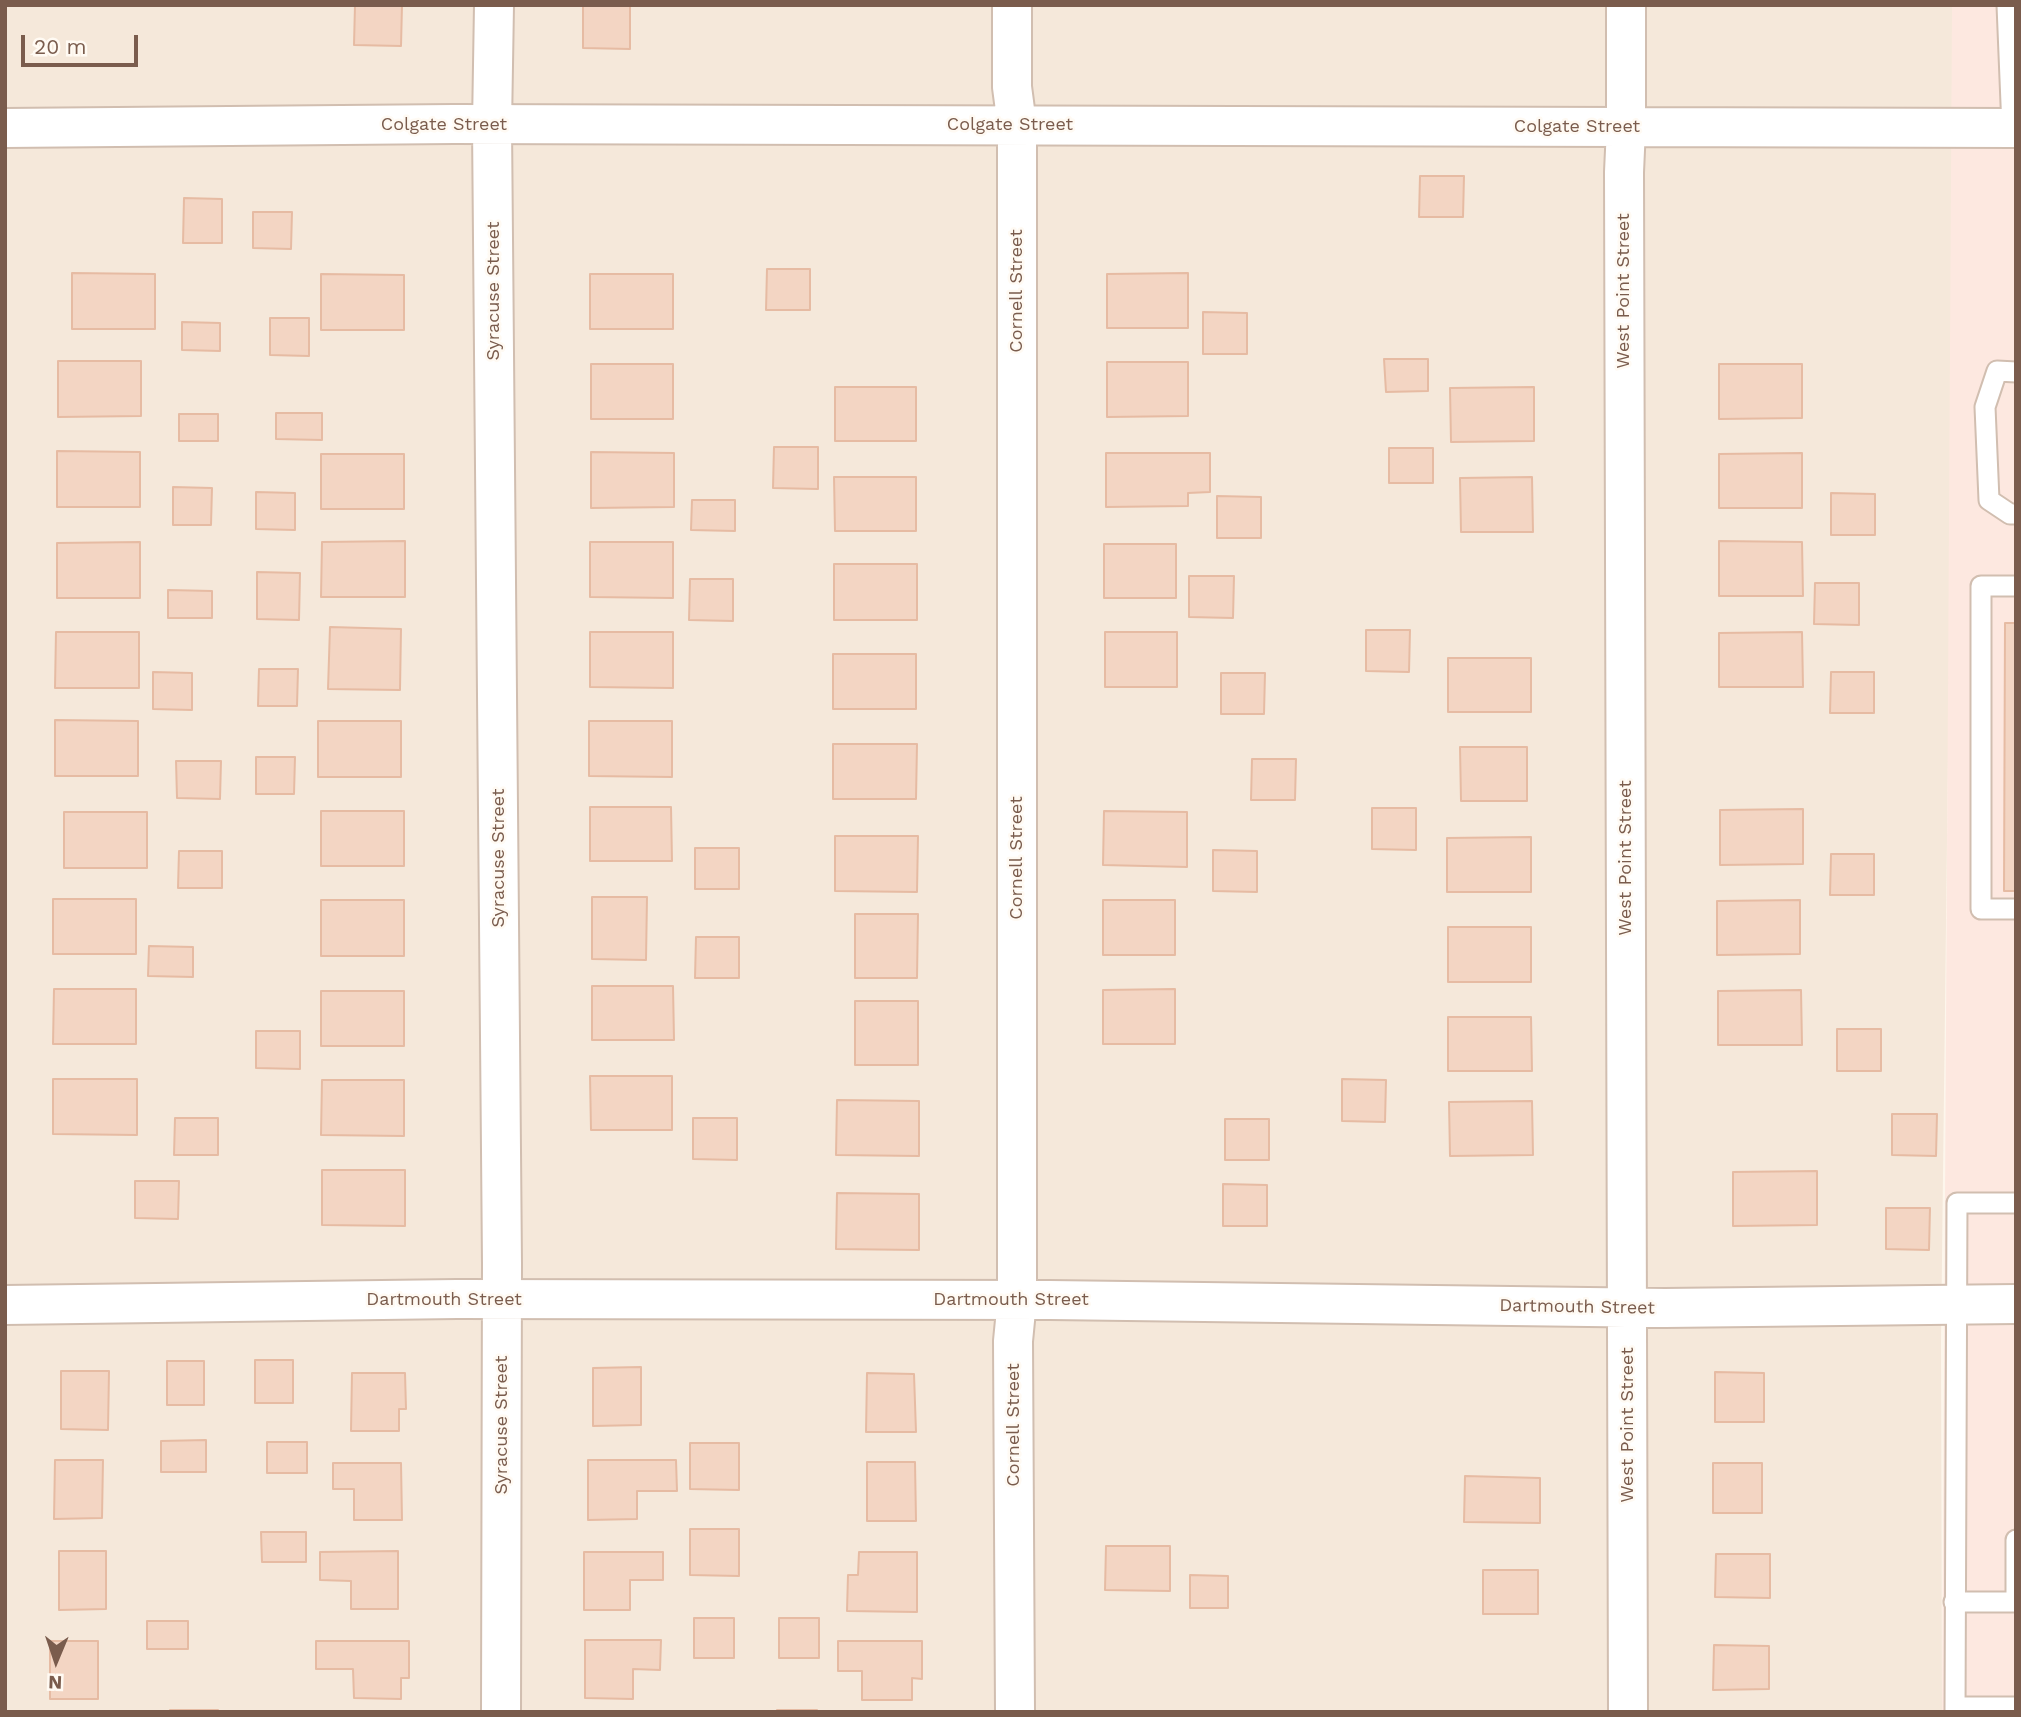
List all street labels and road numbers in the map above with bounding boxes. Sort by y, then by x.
street label: Colgate Street [381,114,507,136]
street label: Colgate Street [947,114,1073,136]
street label: Colgate Street [1514,116,1640,138]
street label: West Point Street [1613,213,1635,369]
street label: Syracuse Street [483,221,505,361]
street label: Cornell Street [1006,229,1028,353]
street label: West Point Street [1615,780,1637,936]
street label: Syracuse Street [488,788,510,928]
street label: Cornell Street [1006,796,1028,920]
street label: Dartmouth Street [366,1289,522,1311]
street label: Dartmouth Street [933,1289,1089,1311]
street label: Dartmouth Street [1499,1295,1655,1319]
street label: West Point Street [1617,1347,1639,1503]
street label: Syracuse Street [491,1355,513,1495]
street label: Cornell Street [1003,1363,1025,1487]

